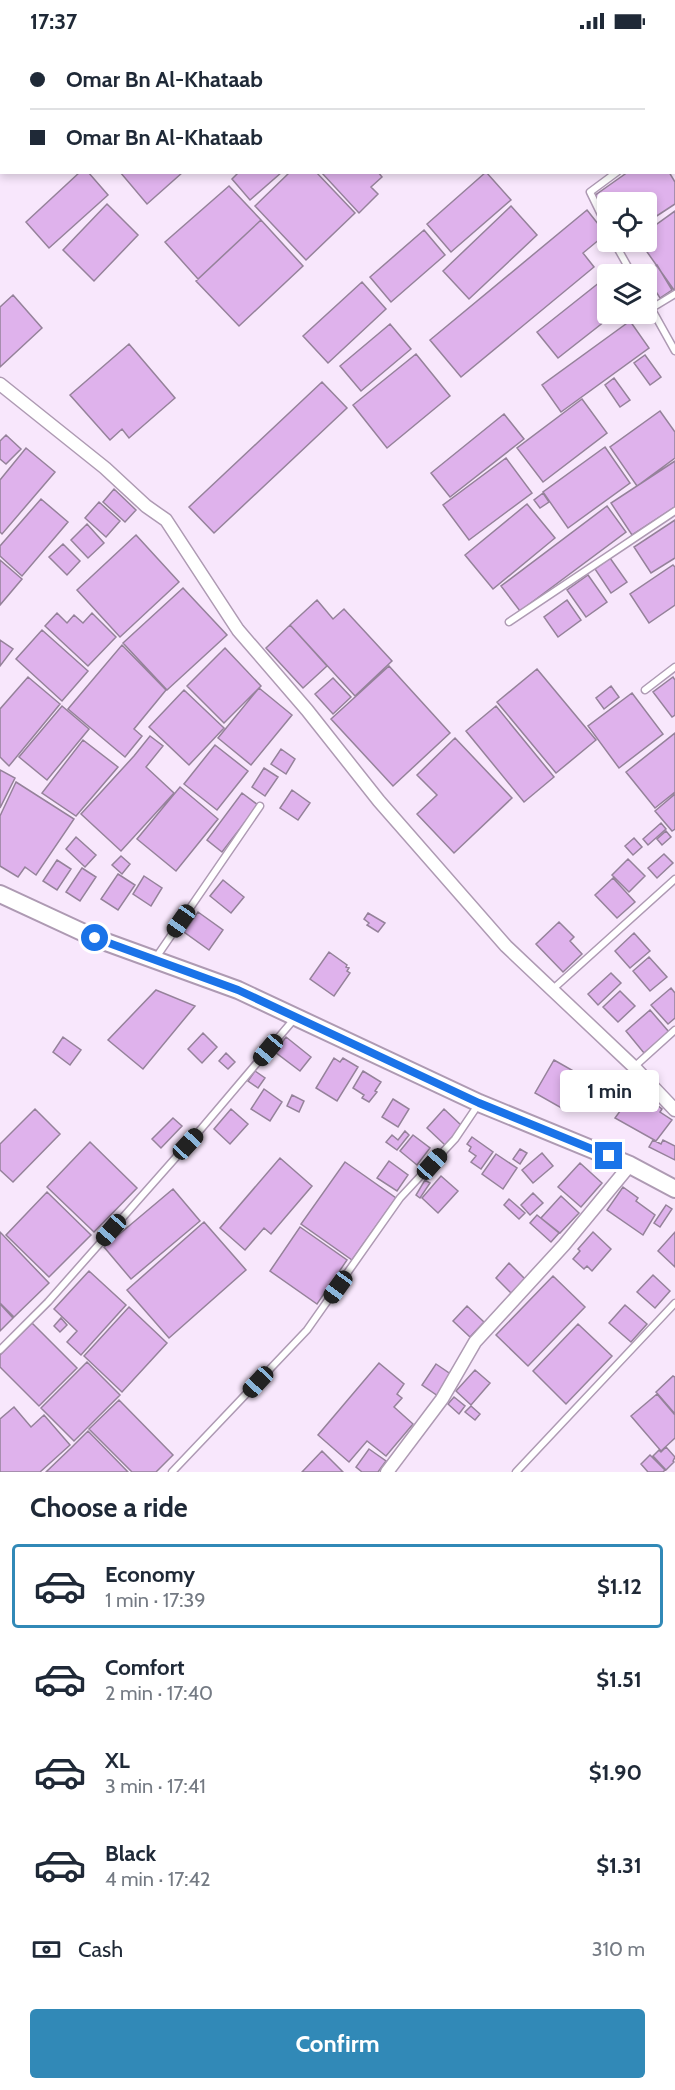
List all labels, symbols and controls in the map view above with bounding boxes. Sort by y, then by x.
text: 17:37 [30,8,77,35]
text: Omar Bn Al-Khataab [66,66,263,93]
text: Omar Bn Al-Khataab [66,124,263,151]
map controls [597,192,657,324]
button: locate [597,192,657,252]
button: layers [597,264,657,324]
car [163,901,199,941]
route start [81,924,108,951]
car [250,1030,286,1070]
callout: 1 min [560,1069,658,1111]
text: 1 min [587,1079,632,1103]
car [169,1125,207,1163]
route end [595,1142,622,1169]
car [413,1145,451,1183]
car [92,1211,130,1249]
car [320,1267,356,1307]
car [239,1363,277,1401]
text: Choose a ride [30,1491,188,1524]
icon: car [33,1559,87,1613]
text: Economy [105,1561,195,1588]
text: $1.12 [597,1573,642,1600]
text: 1 min · 17:39 [105,1588,206,1612]
icon: car [33,1652,87,1706]
text: Comfort [105,1654,184,1681]
text: $1.51 [596,1666,642,1693]
text: 2 min · 17:40 [105,1681,213,1705]
icon: car [33,1745,87,1799]
text: XL [105,1747,130,1774]
text: $1.90 [589,1759,642,1786]
text: 3 min · 17:41 [105,1774,206,1798]
icon: car [33,1838,87,1892]
text: Black [105,1840,156,1867]
text: $1.31 [596,1852,642,1879]
text: 4 min · 17:42 [105,1867,211,1891]
icon: cash [30,1933,63,1966]
text: Cash [78,1936,123,1963]
text: 310 m [592,1937,645,1961]
button: Confirm [30,2009,645,2078]

